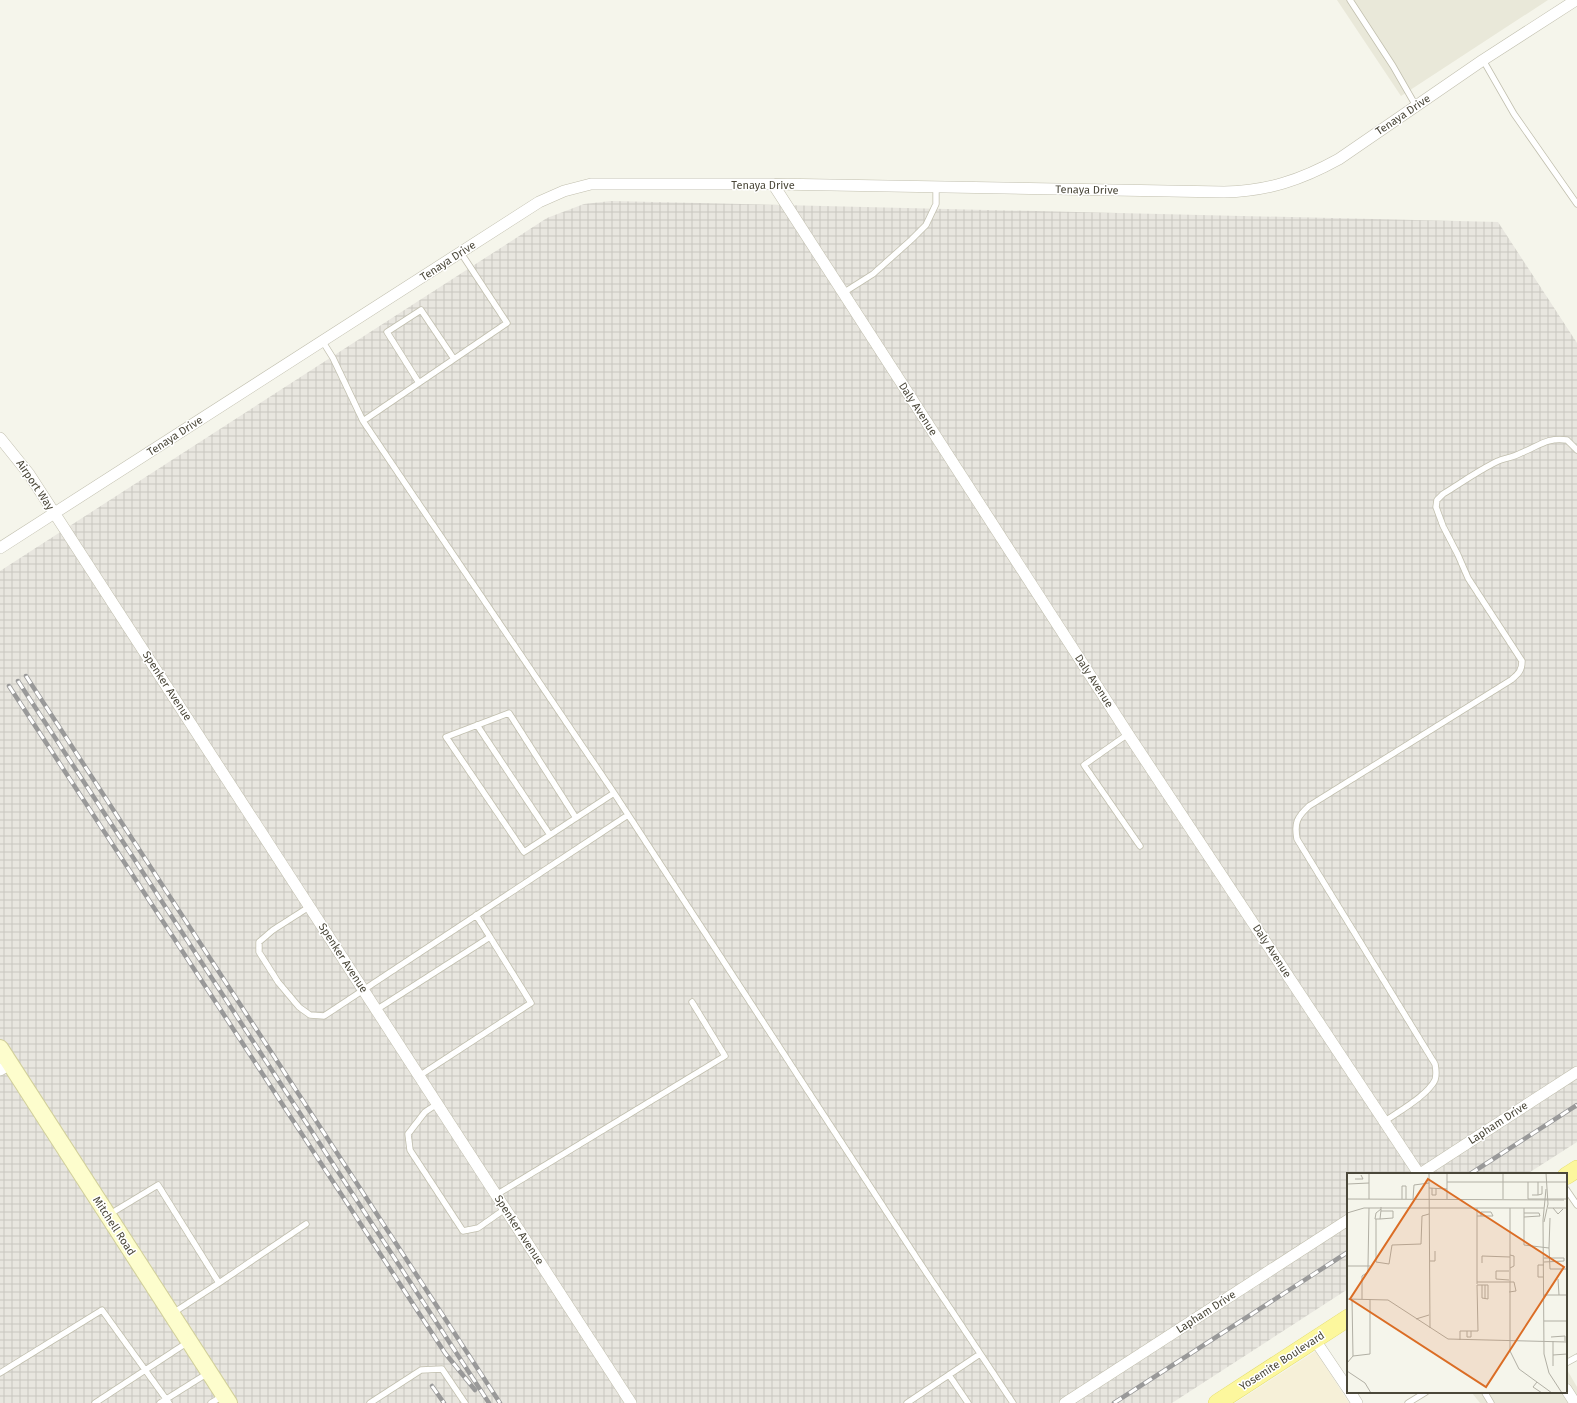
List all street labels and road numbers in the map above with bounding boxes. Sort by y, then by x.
street label: Tenaya Drive [1373,92,1433,138]
street label: Tenaya Drive [731,179,795,192]
street label: Tenaya Drive [1055,183,1119,197]
street label: Tenaya Drive [418,238,478,284]
street label: Daly Avenue [896,380,940,438]
street label: Tenaya Drive [145,413,205,459]
street label: Airport Way [13,457,57,513]
street label: Spenker Avenue [140,649,194,723]
street label: Daly Avenue [1072,652,1116,710]
street label: Spenker Avenue [316,921,370,995]
street label: Daly Avenue [1250,922,1294,980]
street label: Lapham Drive [1466,1099,1530,1147]
street label: Spenker Avenue [492,1193,546,1267]
street label: Mitchell Road [90,1194,138,1258]
street label: Lapham Drive [1174,1288,1238,1336]
street label: Yosemite Boulevard [1237,1329,1327,1393]

